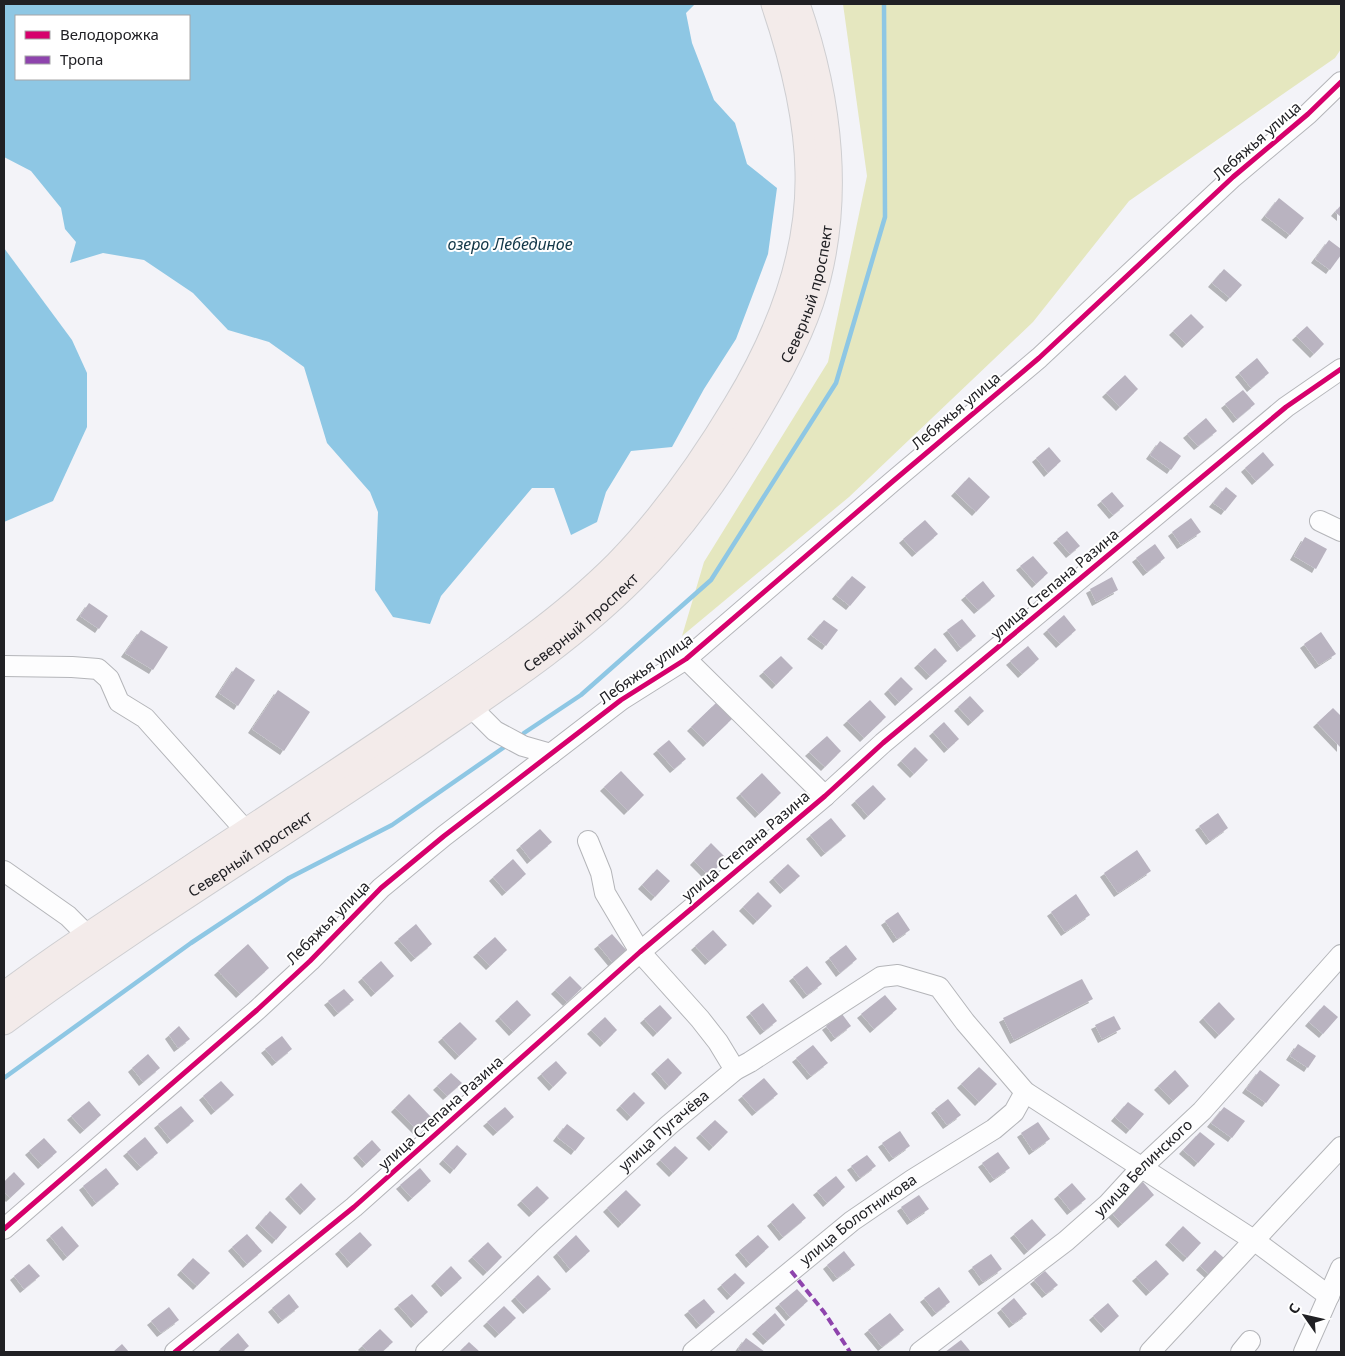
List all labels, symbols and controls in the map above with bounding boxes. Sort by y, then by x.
legend [15,15,190,80]
text: Велодорожка [60,24,159,44]
text: Тропа [60,49,103,69]
street label: Лебяжья улица [1208,96,1305,184]
street label: Северный проспект [775,224,836,366]
water label: озеро Лебединое [447,233,573,255]
street label: Лебяжья улица [907,367,1004,453]
street label: улица Степана Разина [986,524,1123,643]
street label: Северный проспект [519,568,642,676]
street label: Лебяжья улица [594,628,696,708]
street label: улица Степана Разина [677,786,814,905]
street label: Северный проспект [184,806,316,901]
street label: Лебяжья улица [281,876,373,968]
street label: улица Степана Разина [374,1051,507,1174]
street label: улица Пугачёва [614,1085,713,1175]
street label: улица Белинского [1090,1114,1196,1220]
street label: улица Болотникова [795,1169,920,1269]
north arrow [1280,1291,1330,1341]
text: С [1283,1299,1304,1318]

